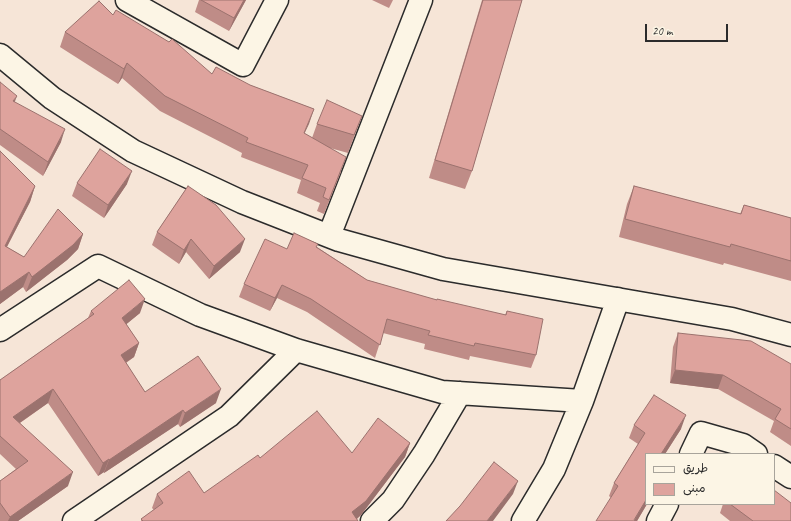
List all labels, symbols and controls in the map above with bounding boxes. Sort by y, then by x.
scale bar [647,16,730,42]
text: 20 m [652,23,672,39]
legend [645,453,775,505]
text: طريق [683,460,708,476]
text: مبنى [683,480,706,496]

